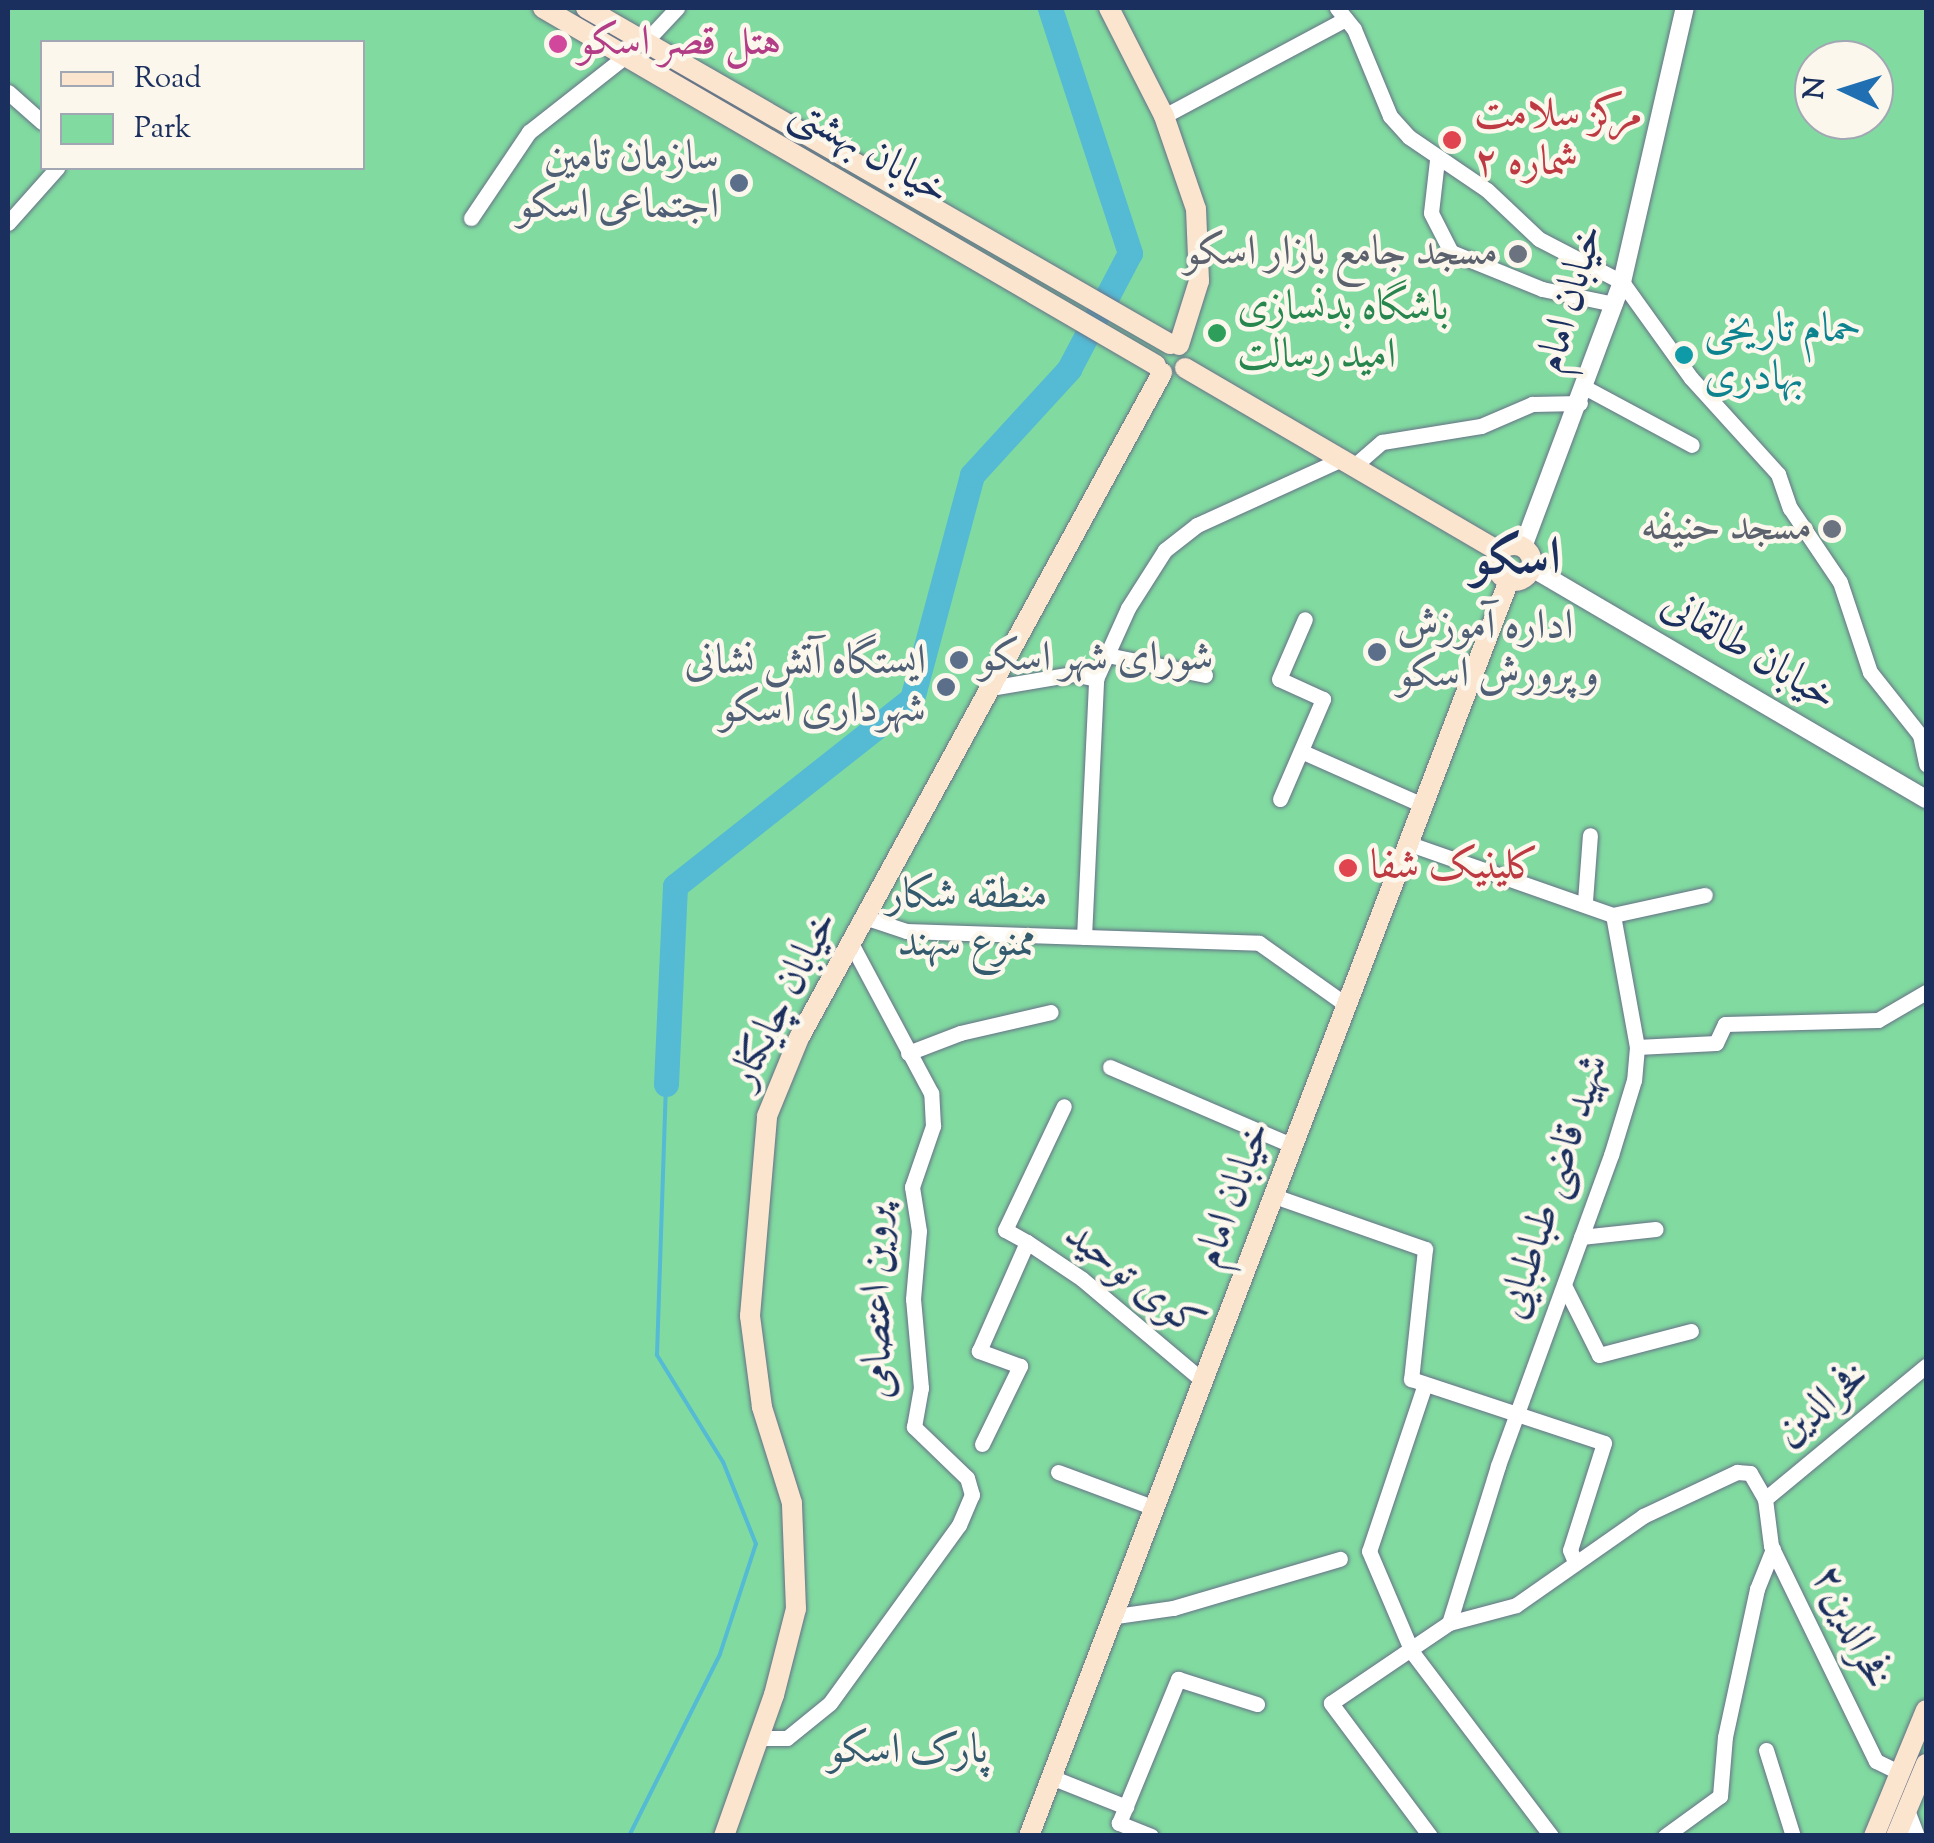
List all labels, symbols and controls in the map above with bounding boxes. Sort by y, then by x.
place label: هتل قصر اسکو [578,19,781,69]
marker: هتل قصر اسکو [547,33,569,55]
legend [40,40,365,170]
north arrow [1794,40,1894,140]
text: Road [134,58,201,101]
text: N [1795,76,1837,101]
street label: خیابان بهشتی [781,88,957,218]
place label: مرکز سلامت شماره ۲ [1474,91,1643,190]
text: Park [134,108,191,151]
marker: مرکز سلامت شماره ۲ [1439,127,1465,153]
place label: سازمان تامین اجتماعی اسکو [517,134,719,232]
marker: سازمان تامین اجتماعی اسکو [728,172,750,194]
street label: خیابان امام [1527,219,1617,379]
place label: مسجد جامع بازار اسکو [1184,229,1498,279]
marker: مسجد جامع بازار اسکو [1507,243,1529,265]
place label: باشگاه بدنسازی امید رسالت [1237,284,1449,382]
place label: حمام تاریخی بهادری [1704,306,1862,404]
marker: باشگاه بدنسازی امید رسالت [1206,322,1228,344]
marker: حمام تاریخی بهادری [1673,344,1695,366]
place label: مسجد حنیفه [1641,504,1812,554]
marker: مسجد حنیفه [1821,518,1843,540]
district label: اسکو [1471,530,1561,592]
street label: خیابان طالقانی [1651,580,1845,724]
place label: اداره آموزش و پرورش اسکو [1397,603,1599,701]
place label: شورای شهر اسکو [979,635,1214,685]
place label: ایستگاه آتش نشانی شهرداری اسکو [684,638,926,736]
marker: اداره آموزش و پرورش اسکو [1366,641,1388,663]
marker: شورای شهر اسکو [948,649,970,671]
marker: ایستگاه آتش نشانی شهرداری اسکو [935,676,957,698]
place label: کلینیک شفا [1370,843,1539,893]
marker: کلینیک شفا [1335,855,1361,881]
park label: منطقه شکار ممنوع سهند [886,872,1048,970]
street label: خیابان چایکنار [719,903,851,1097]
street label: شهید قاضی طباطبایی [1489,1048,1621,1326]
street label: خیابان امام [1185,1115,1285,1275]
street label: پروین اعتصامی [852,1204,906,1400]
street label: کوی توحید [1053,1211,1213,1351]
street label: فخرالدین [1765,1352,1881,1458]
street label: فخرالدین۲ [1798,1558,1902,1698]
park label: پارک اسکو [828,1727,988,1777]

